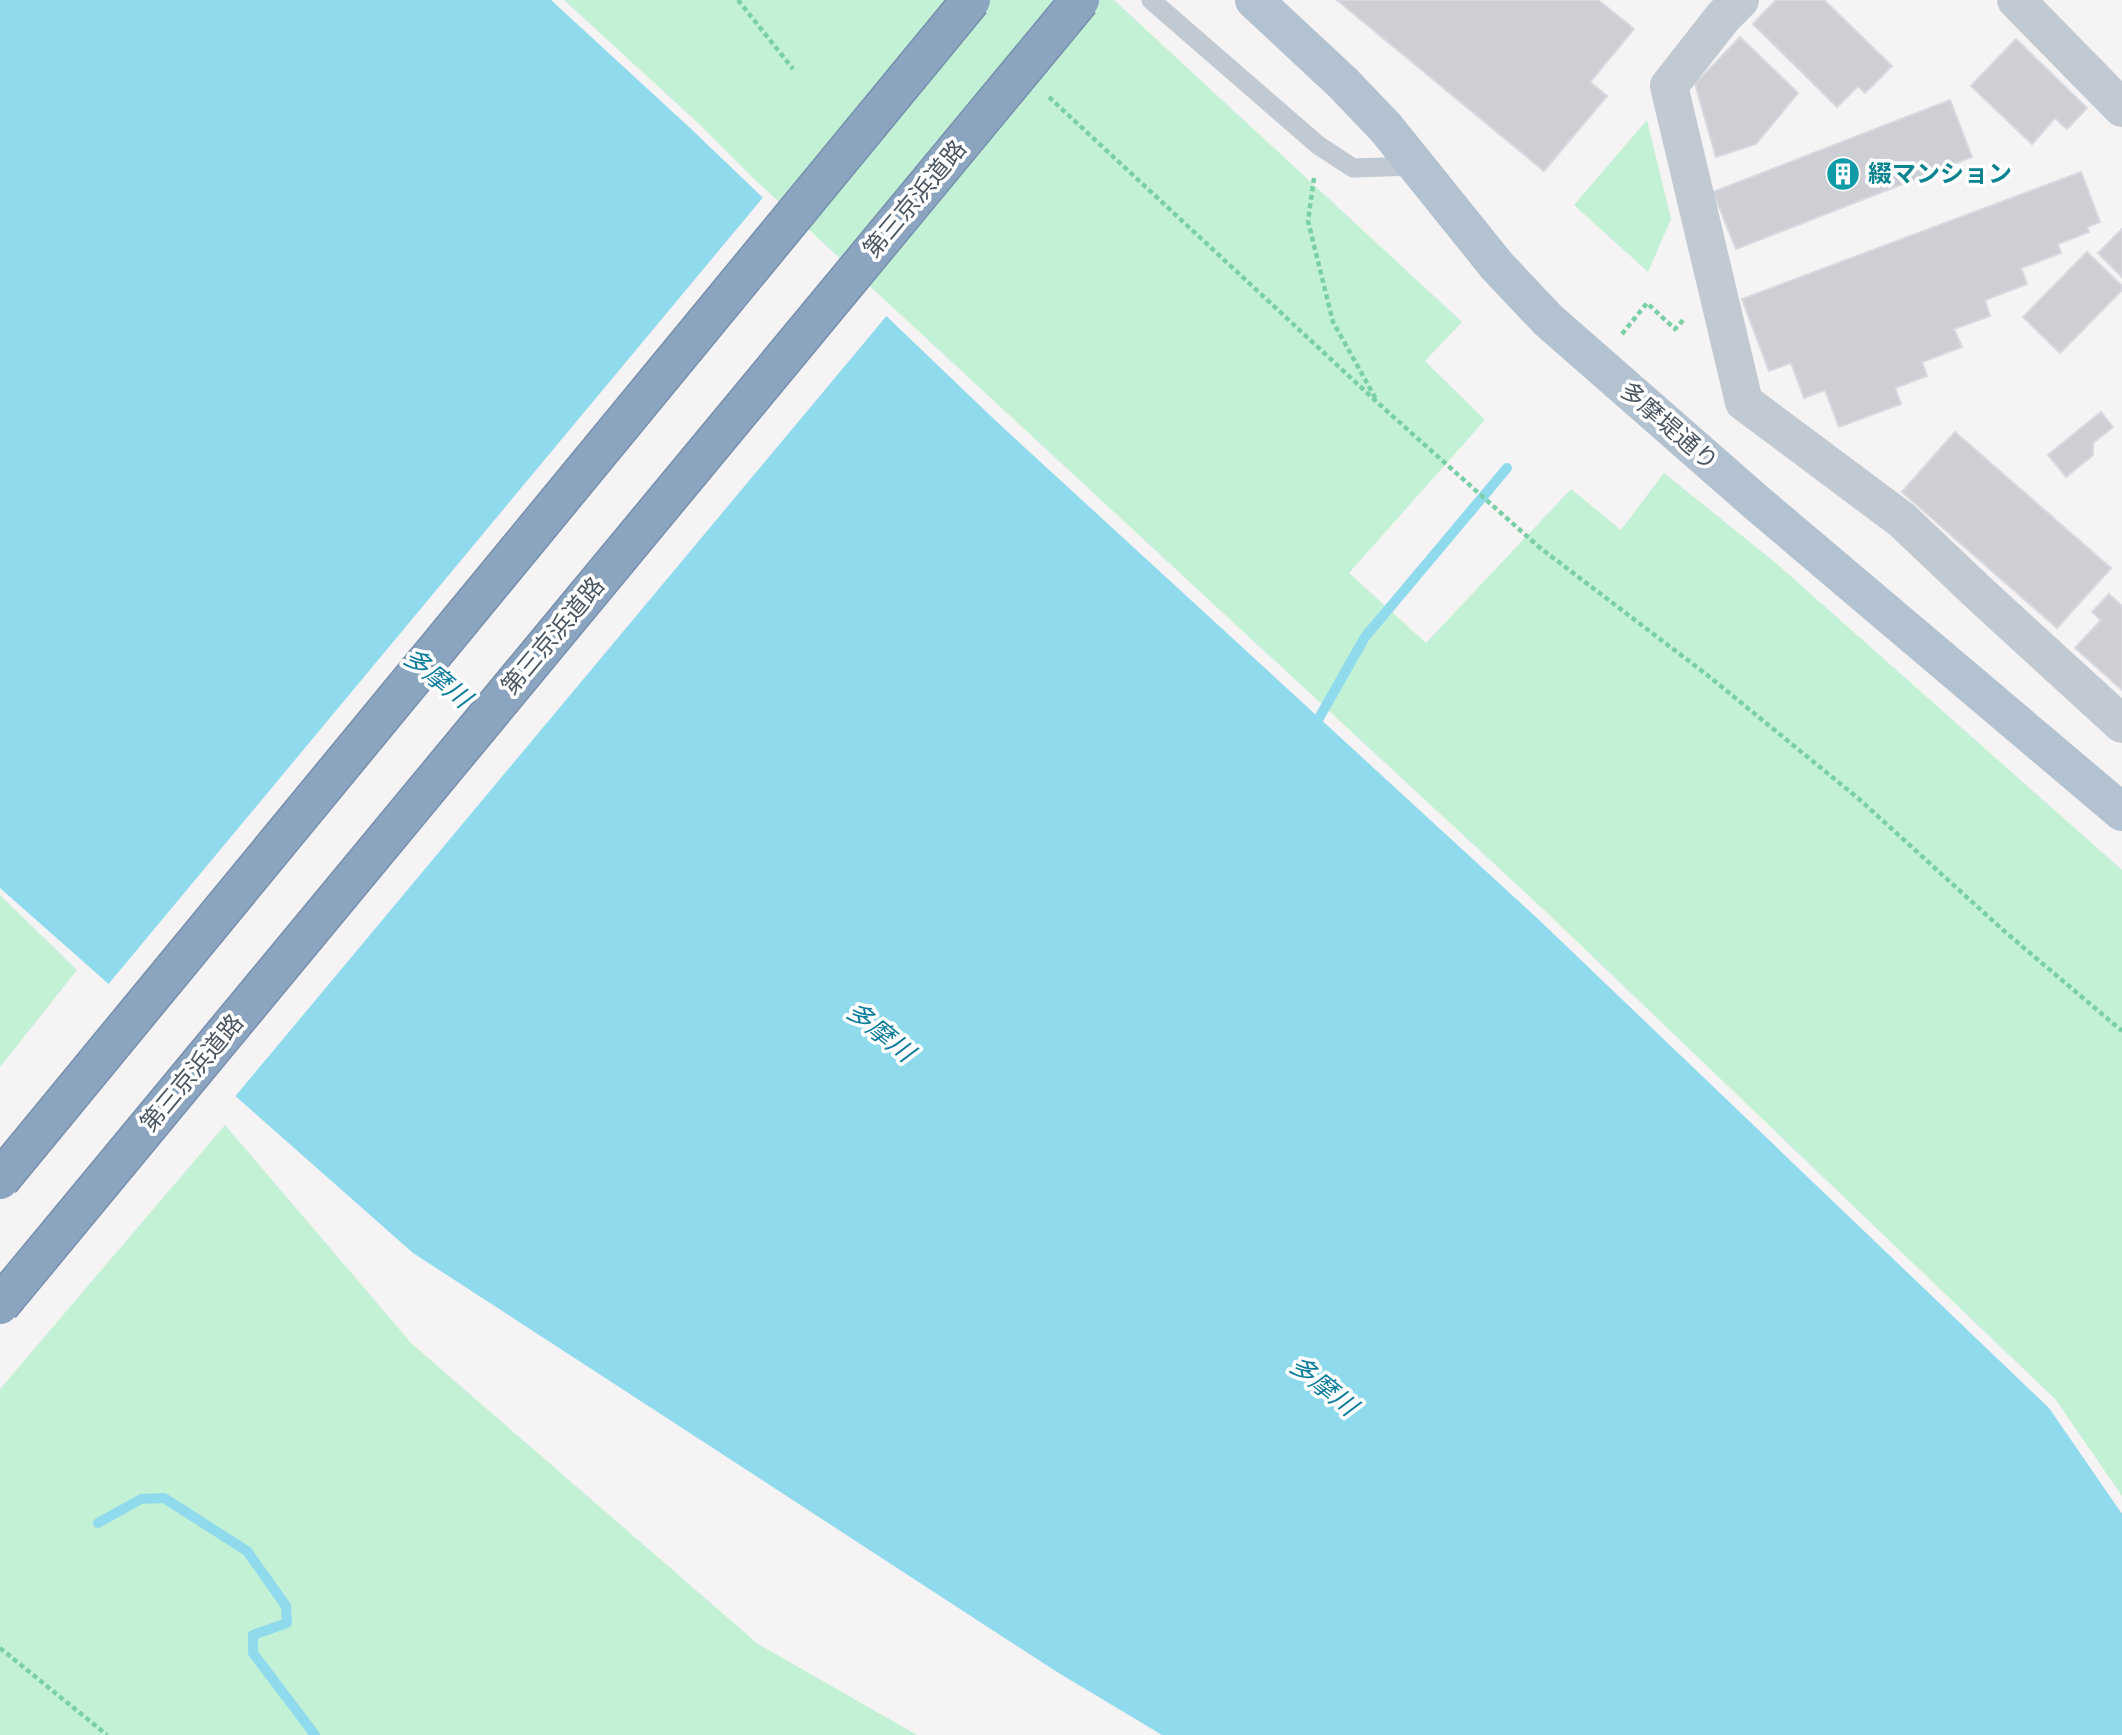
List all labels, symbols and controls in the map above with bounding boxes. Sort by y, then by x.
street label: 第三京浜道路 [858,135,972,263]
building icon: 綴マンション [1824,155,1862,193]
place label: 綴マンション [1868,160,2012,188]
street label: 多摩堤通り [1615,376,1723,476]
street label: 第三京浜道路 [496,572,610,700]
water label: 多摩川 [397,641,479,716]
water label: 多摩川 [840,995,922,1070]
street label: 第三京浜道路 [135,1009,249,1137]
water label: 多摩川 [1283,1349,1365,1424]

